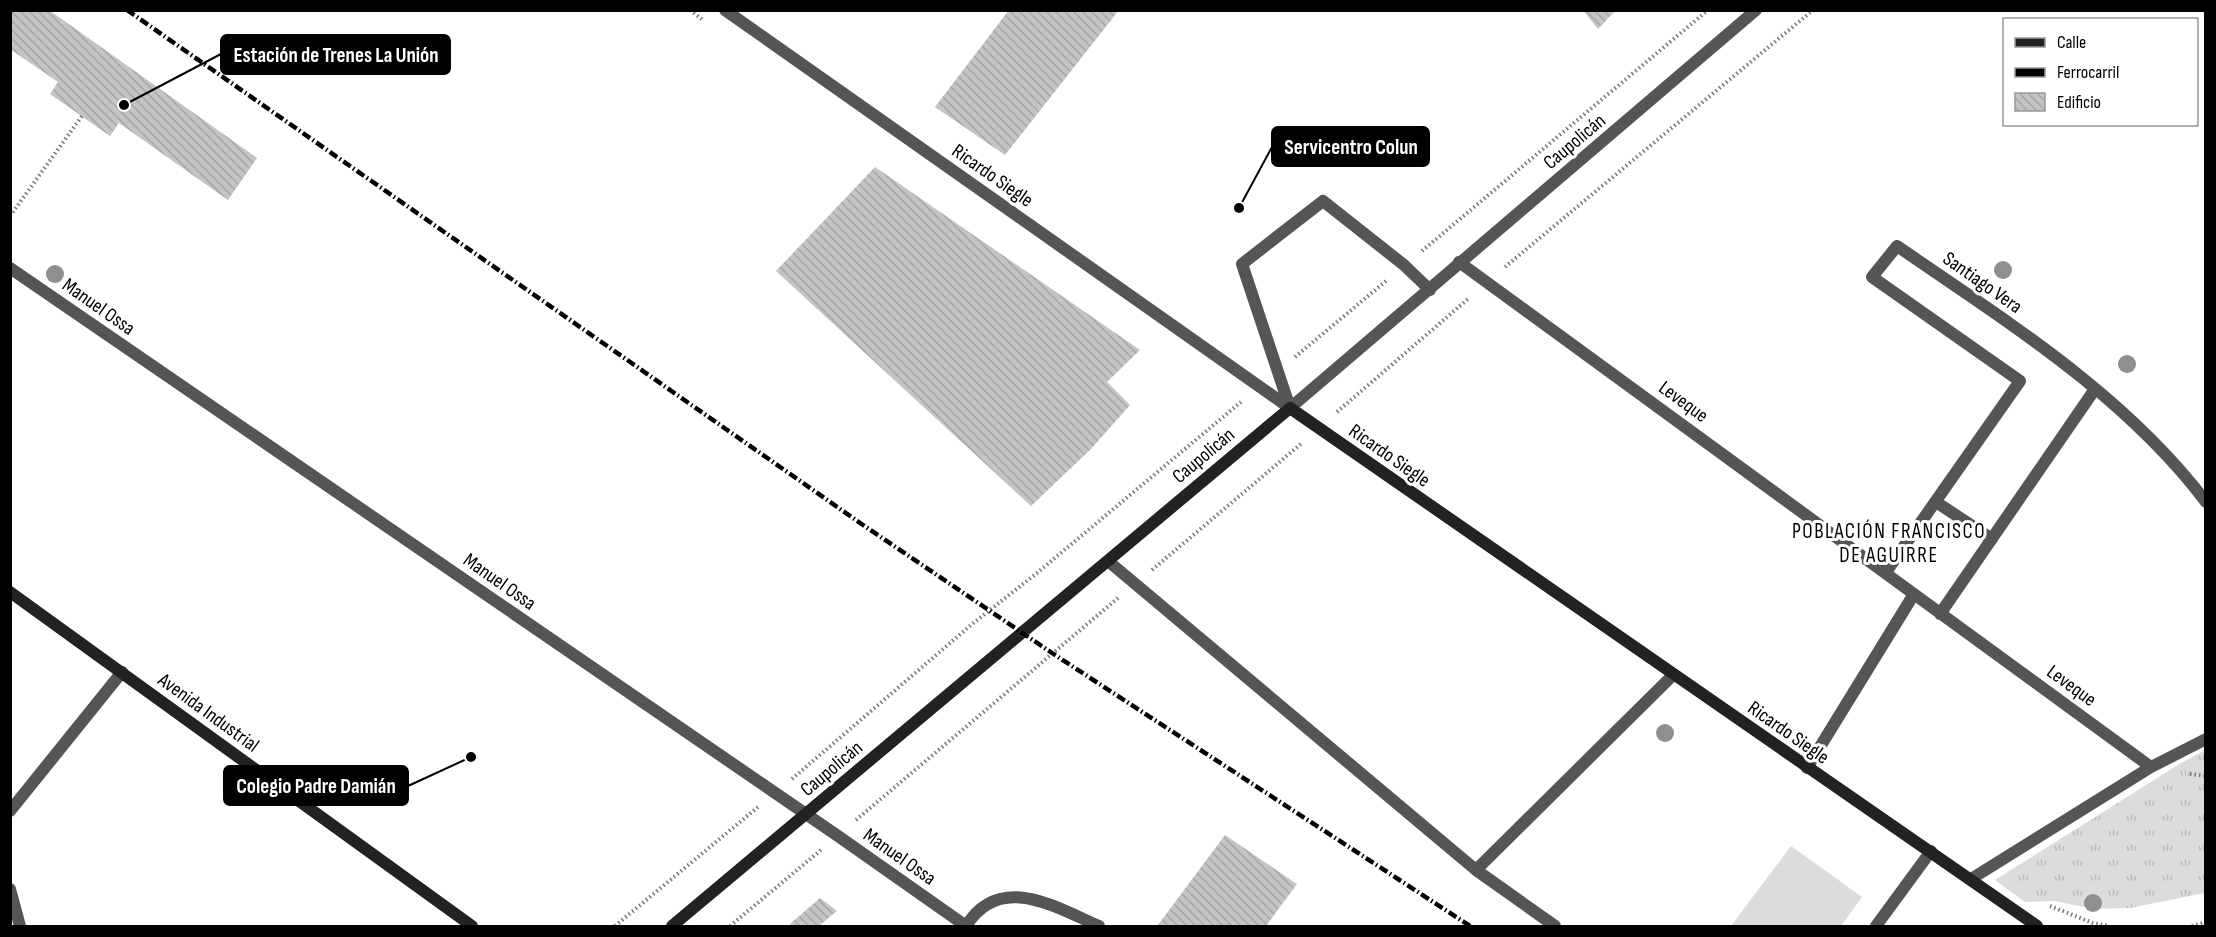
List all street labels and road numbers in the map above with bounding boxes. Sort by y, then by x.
street label: Caupolicán [1539,109,1611,175]
street label: Ricardo Siegle [947,139,1038,213]
street label: Santiago Vera [1938,247,2027,319]
street label: Manuel Ossa [58,273,139,340]
street label: Leveque [1654,376,1713,428]
street label: Ricardo Siegle [1344,419,1435,493]
street label: Caupolicán [1168,423,1240,489]
street label: Manuel Ossa [459,548,540,615]
street label: Leveque [2042,660,2101,712]
street label: Avenida Industrial [152,668,264,757]
street label: Ricardo Siegle [1743,696,1834,770]
street label: Caupolicán [796,736,868,802]
street label: Manuel Ossa [859,823,940,890]

